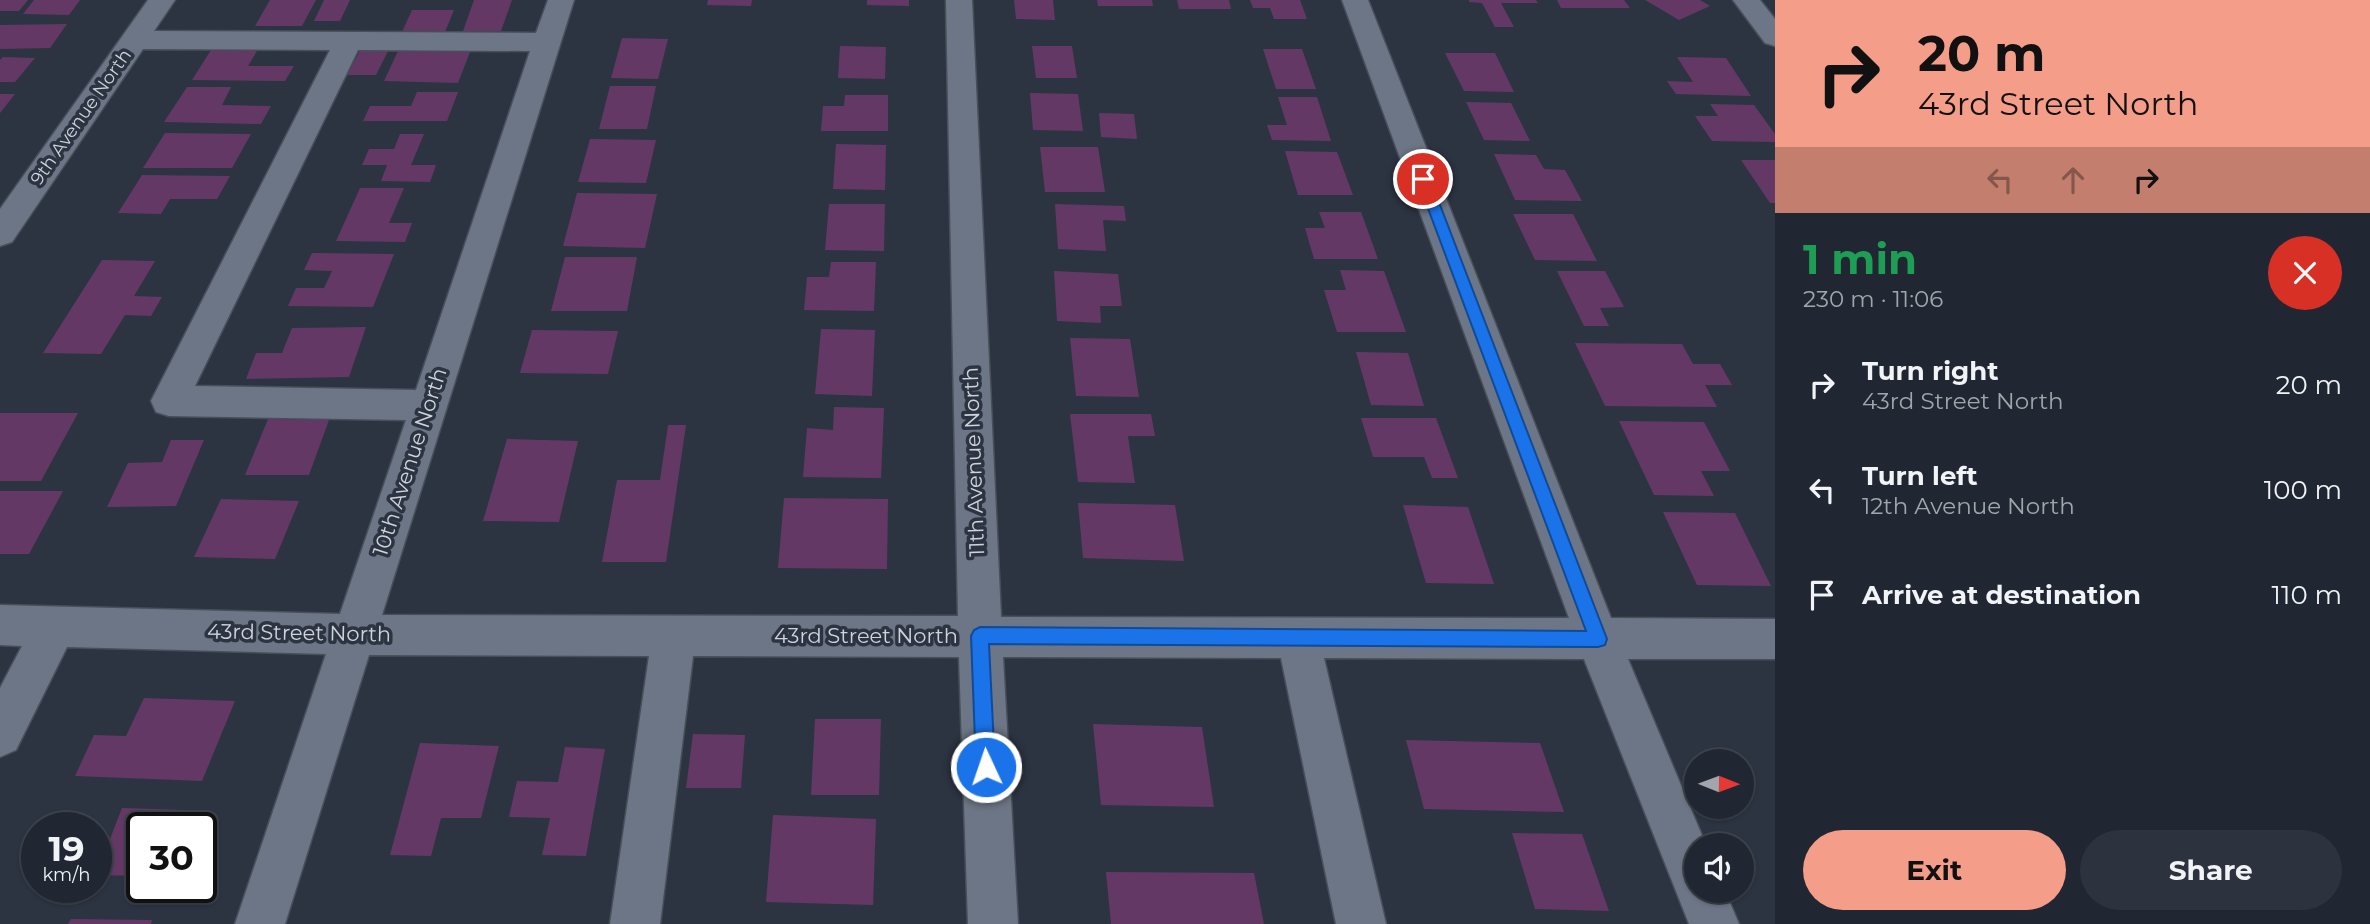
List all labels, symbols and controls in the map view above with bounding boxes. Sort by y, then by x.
text: 20 m [1918,24,2045,83]
icon: right [1803,28,1894,119]
street label: 9th Avenue North [26,45,136,189]
text: 43rd Street North [1918,84,2198,123]
pin [1393,149,1453,209]
icon: arrive [1404,160,1442,198]
icon: left [1981,161,2019,199]
icon: ahead [2054,161,2092,199]
icon: right [2127,161,2165,199]
text: 1 min [1803,233,1917,285]
button: close [2268,236,2342,310]
text: 230 m · 11:06 [1803,285,1943,313]
text: Turn right [1862,355,1998,387]
street label: 10th Avenue North [367,365,452,559]
icon: right [1803,366,1841,404]
street label: 11th Avenue North [958,367,989,557]
text: 20 m [2276,369,2342,401]
text: 43rd Street North [1862,387,2064,415]
text: Turn left [1862,460,1978,492]
icon: left [1803,471,1841,509]
text: 100 m [2264,474,2342,506]
text: 12th Avenue North [1862,492,2075,520]
icon: arrive [1803,576,1841,614]
text: Arrive at destination [1862,579,2141,611]
text: 110 m [2272,579,2342,611]
street label: 43rd Street North [207,618,391,647]
street label: 43rd Street North [774,623,958,648]
position arrow [949,730,1023,804]
north arrow [1684,749,1754,819]
map controls [1684,749,1754,903]
speed limit sign: 30 [126,812,217,903]
text: 19 [48,827,85,870]
button: Exit [1803,830,2066,910]
button: Share [2080,830,2342,910]
button: sound [1684,833,1754,903]
text: km/h [42,864,91,886]

